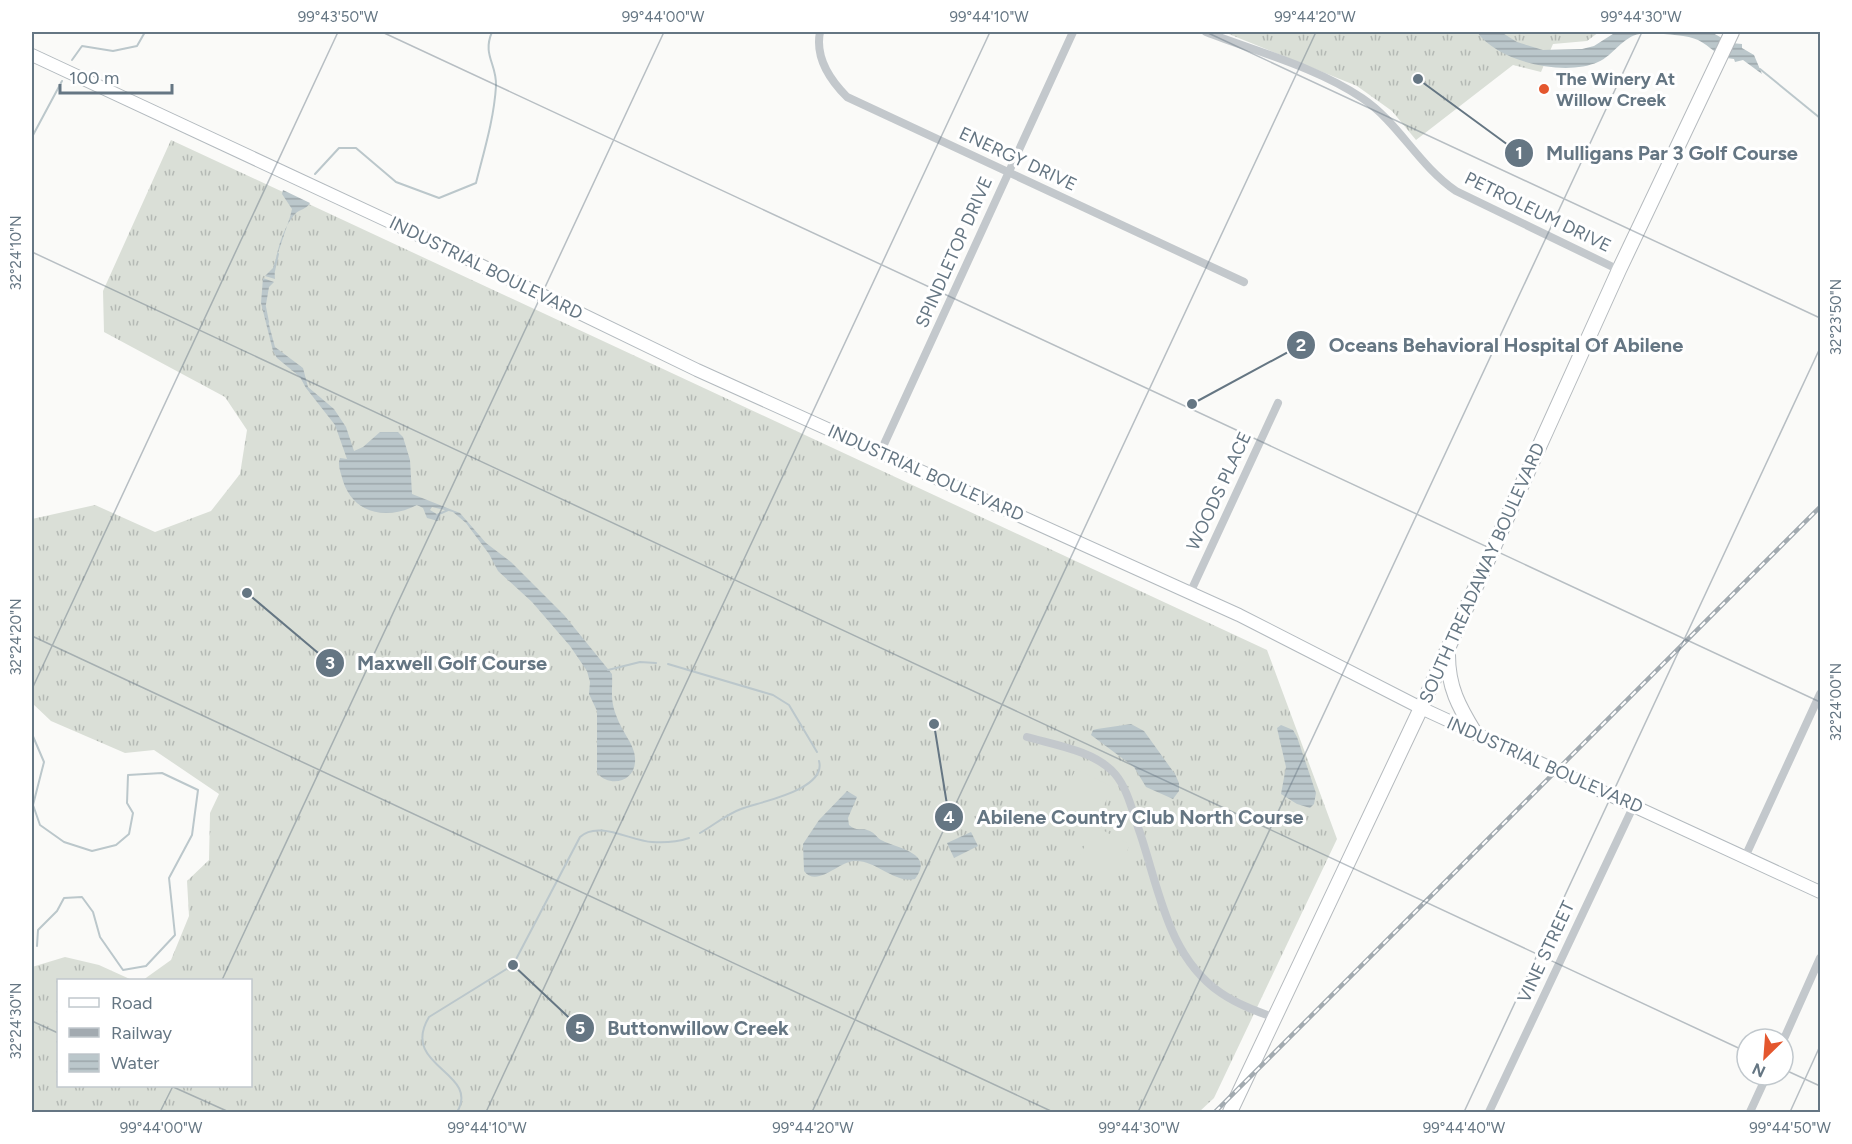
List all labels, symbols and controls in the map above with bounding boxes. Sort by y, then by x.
text: 99°43'50"W [298,8,379,26]
text: 99°44'00"W [622,8,705,26]
text: 99°44'10"W [949,8,1029,26]
text: 99°44'20"W [1274,8,1356,26]
text: 99°44'30"W [1600,8,1682,26]
scale bar [60,57,172,95]
text: 100 m [69,67,119,89]
place label: The Winery At Willow Creek [1556,68,1675,111]
marker: The Winery At Willow Creek [1537,82,1551,96]
street label: ENERGY DRIVE [956,122,1080,196]
callout: Mulligans Par 3 Golf Course [1504,134,1809,172]
text: Mulligans Par 3 Golf Course [1546,141,1798,165]
text: 1 [1515,142,1523,164]
street label: PETROLEUM DRIVE [1461,167,1615,257]
street label: SPINDLETOP DRIVE [911,173,997,331]
street label: INDUSTRIAL BOULEVARD [386,212,586,324]
text: 32°24'10"N [7,215,25,291]
text: 32°23'50"N [1827,279,1845,355]
callout: Oceans Behavioral Hospital Of Abilene [1286,326,1695,364]
text: Oceans Behavioral Hospital Of Abilene [1329,333,1683,357]
text: 2 [1296,334,1306,356]
street label: INDUSTRIAL BOULEVARD [825,420,1027,526]
street label: WOODS PLACE [1182,428,1256,554]
street label: SOUTH TREADAWAY BOULEVARD [1414,439,1550,707]
text: 32°24'20"N [7,598,25,676]
callout: Maxwell Golf Course [315,644,559,682]
text: Maxwell Golf Course [357,651,547,675]
text: 3 [325,652,335,674]
text: 32°24'00"N [1827,663,1845,741]
street label: INDUSTRIAL BOULEVARD [1444,712,1646,818]
callout: Abilene Country Club North Course [934,798,1315,836]
text: Abilene Country Club North Course [976,805,1304,829]
text: 4 [943,806,955,828]
street label: VINE STREET [1513,897,1579,1006]
legend [57,979,252,1087]
text: 32°24'30"N [7,983,25,1059]
text: Road [111,992,152,1014]
callout: Buttonwillow Creek [565,1009,800,1047]
text: Buttonwillow Creek [607,1016,789,1040]
text: 5 [575,1017,585,1039]
text: Railway [111,1022,173,1044]
north arrow [1735,1027,1795,1087]
text: Water [111,1052,159,1074]
text: N [1749,1059,1768,1081]
text: 99°44'00"W [120,1119,203,1137]
text: 99°44'10"W [447,1119,527,1137]
text: 99°44'20"W [772,1119,854,1137]
text: 99°44'30"W [1098,1119,1180,1137]
text: 99°44'40"W [1423,1119,1506,1137]
text: 99°44'50"W [1749,1119,1831,1137]

